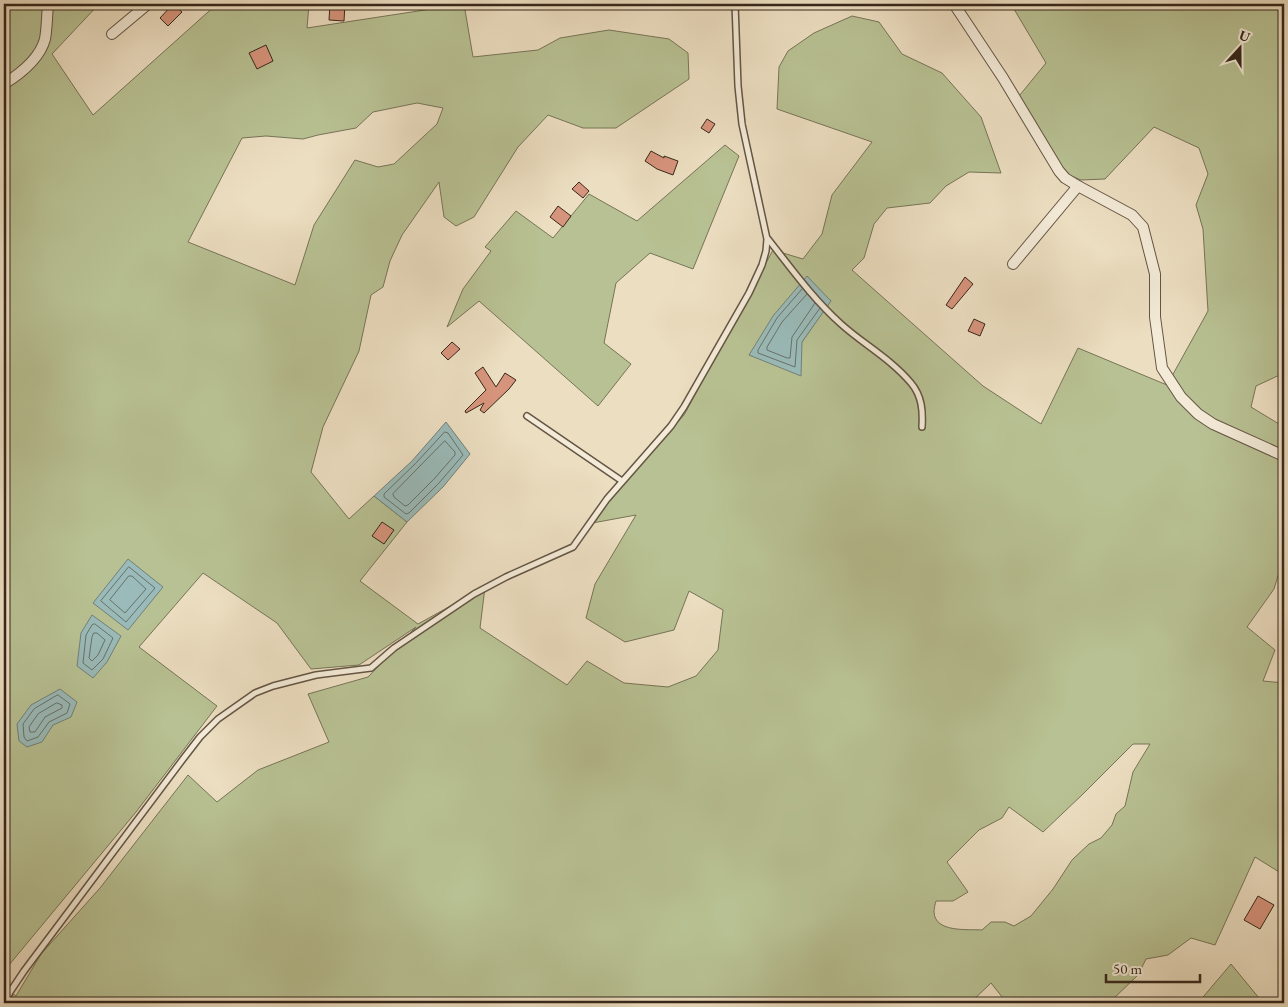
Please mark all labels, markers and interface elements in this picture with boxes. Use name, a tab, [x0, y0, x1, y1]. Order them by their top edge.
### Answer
north arrow	[1216, 22, 1266, 72]
text: U	[1237, 26, 1253, 46]
scale bar	[1106, 952, 1199, 984]
text: 50 m	[1113, 959, 1142, 978]

